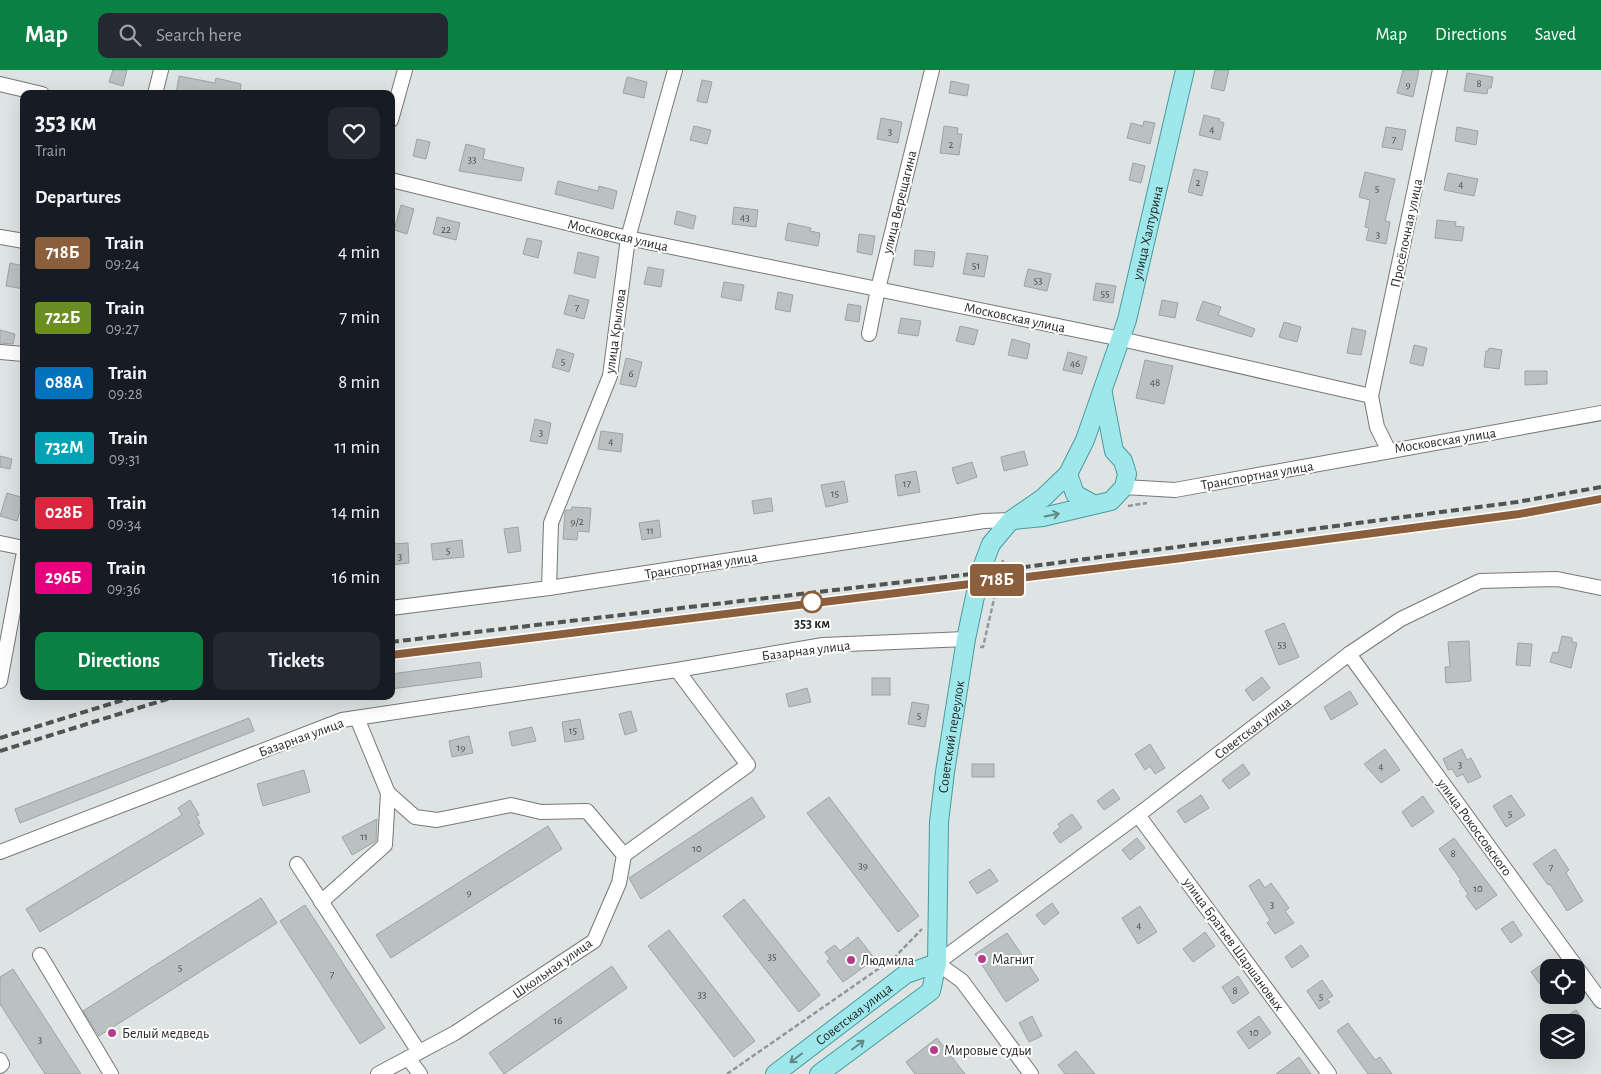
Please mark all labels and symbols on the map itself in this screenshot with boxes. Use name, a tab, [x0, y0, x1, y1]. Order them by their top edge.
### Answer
house number: 8	[1476, 78, 1482, 89]
house number: 9	[1405, 79, 1411, 90]
house number: 4	[1209, 124, 1215, 135]
house number: 3	[888, 126, 893, 137]
house number: 7	[1392, 134, 1397, 145]
house number: 2	[948, 139, 954, 150]
street label: улица Верещагина	[880, 149, 920, 256]
house number: 33	[467, 154, 477, 165]
house number: 2	[1195, 177, 1201, 188]
street label: Просёлочная улица	[1389, 177, 1425, 289]
house number: 4	[1458, 179, 1464, 190]
house number: 5	[1375, 183, 1380, 194]
street label: улица Халтурина	[1130, 184, 1166, 282]
house number: 43	[740, 212, 750, 223]
street label: Московская улица	[566, 218, 670, 255]
house number: 22	[441, 224, 451, 235]
house number: 3	[1376, 229, 1381, 240]
house number: 51	[972, 260, 980, 271]
house number: 53	[1033, 275, 1043, 286]
street label: улица Крылова	[603, 287, 629, 375]
house number: 55	[1100, 288, 1110, 299]
street label: Московская улица	[963, 300, 1067, 336]
house number: 7	[575, 302, 580, 313]
house number: 5	[561, 356, 566, 367]
house number: 46	[1070, 358, 1080, 369]
house number: 6	[628, 368, 634, 379]
house number: 48	[1150, 377, 1160, 388]
street label: Московская улица	[1393, 426, 1498, 456]
house number: 3	[539, 427, 544, 438]
house number: 4	[608, 436, 614, 447]
street label: Транспортная улица	[1200, 459, 1315, 493]
house number: 17	[903, 478, 912, 489]
house number: 15	[831, 488, 840, 499]
one-way arrow	[1044, 510, 1060, 519]
house number: 9/2	[570, 516, 584, 527]
house number: 11	[646, 525, 654, 536]
house number: 5	[446, 545, 451, 556]
street label: Транспортная улица	[644, 550, 759, 582]
house number: 3	[398, 551, 403, 562]
line badge: 718Б	[962, 564, 1032, 596]
marker: 353 км	[801, 591, 823, 613]
place label: 353 км	[794, 617, 830, 631]
street label: Базарная улица	[761, 639, 852, 663]
house number: 53	[1277, 639, 1287, 650]
street label: Советский переулок	[937, 679, 967, 794]
street label: Советская улица	[1212, 695, 1294, 762]
house number: 5	[917, 710, 922, 721]
street label: Базарная улица	[257, 716, 346, 760]
house number: 15	[569, 725, 578, 736]
house number: 19	[457, 742, 465, 753]
house number: 3	[1458, 759, 1463, 770]
house number: 4	[1378, 761, 1384, 772]
street label: улица Рокоссовского	[1434, 776, 1514, 879]
house number: 5	[1508, 808, 1513, 819]
house number: 11	[360, 831, 368, 842]
house number: 10	[692, 843, 702, 854]
house number: 8	[1450, 848, 1456, 859]
house number: 39	[858, 860, 868, 871]
house number: 7	[1549, 862, 1554, 873]
street label: улица Братьев Шаршановых	[1180, 875, 1286, 1014]
house number: 10	[1473, 883, 1483, 894]
house number: 9	[466, 887, 472, 898]
house number: 3	[1270, 899, 1275, 910]
house number: 4	[1136, 920, 1142, 931]
street label: Школьная улица	[510, 936, 596, 1001]
house number: 35	[767, 951, 777, 962]
marker: Магнит	[976, 953, 988, 965]
place label: Магнит	[992, 953, 1035, 967]
marker: Людмила	[845, 954, 857, 966]
place label: Людмила	[861, 954, 915, 968]
house number: 5	[178, 962, 183, 973]
house number: 7	[330, 969, 335, 980]
street label: Советская улица	[813, 981, 896, 1048]
house number: 8	[1232, 985, 1238, 996]
house number: 33	[697, 989, 707, 1000]
house number: 5	[1319, 991, 1324, 1002]
house number: 16	[554, 1015, 562, 1026]
marker: Белый медведь	[106, 1027, 118, 1039]
place label: Белый медведь	[122, 1027, 209, 1041]
house number: 10	[1249, 1027, 1259, 1038]
house number: 3	[38, 1034, 43, 1045]
one-way arrow	[851, 1040, 865, 1050]
marker: Мировые судьи	[928, 1044, 940, 1056]
place label: Мировые судьи	[944, 1044, 1032, 1058]
one-way arrow	[789, 1053, 803, 1063]

